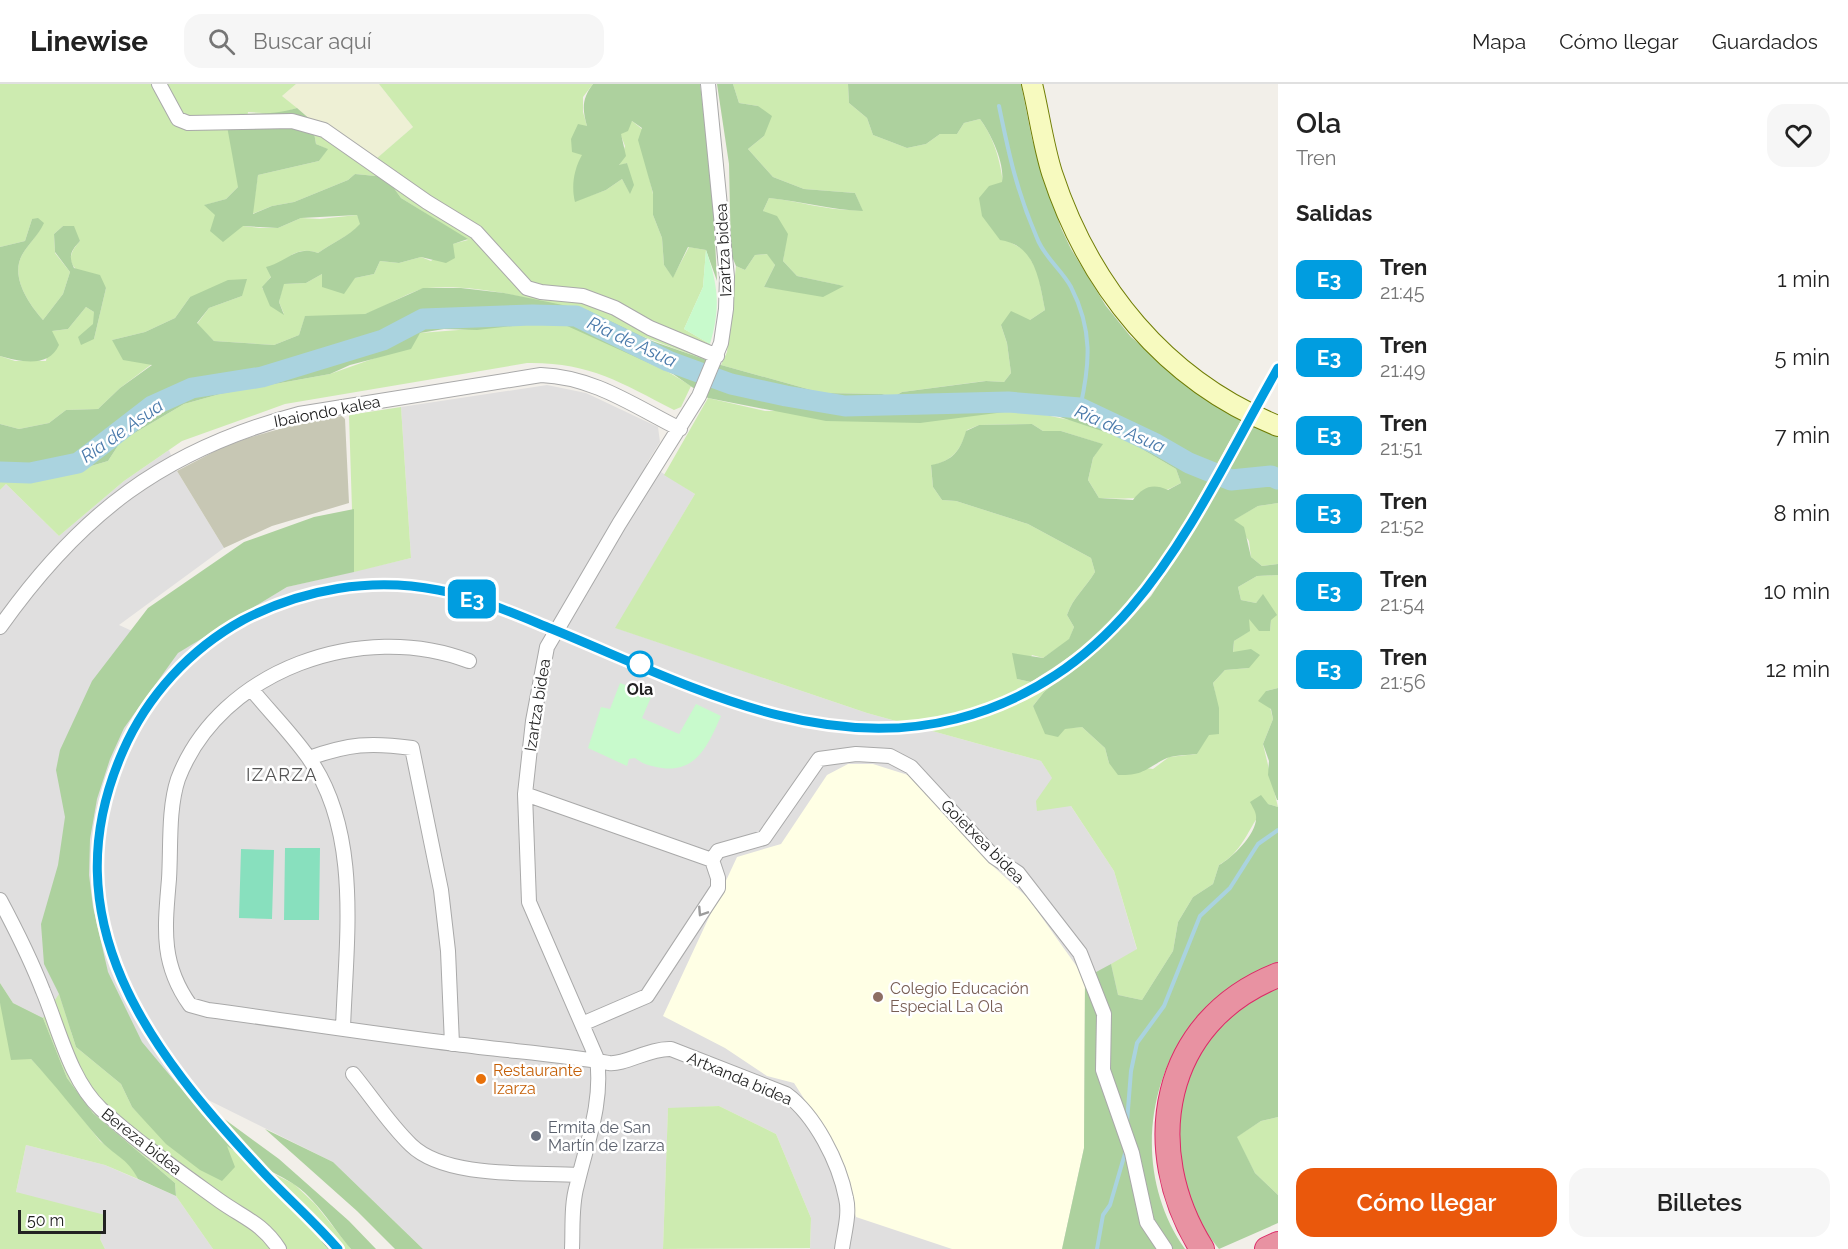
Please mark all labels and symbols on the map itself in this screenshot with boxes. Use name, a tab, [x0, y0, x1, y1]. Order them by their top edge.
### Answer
street label: Izartza bidea	[712, 203, 735, 297]
water label: Ría de Asua	[584, 312, 680, 371]
street label: Ibaiondo kalea	[272, 392, 382, 431]
water label: Ría de Asua	[76, 394, 167, 467]
water label: Ría de Asua	[1072, 400, 1169, 457]
line badge: E3	[445, 580, 499, 618]
marker: Ola	[627, 651, 653, 677]
street label: Izartza bidea	[521, 657, 554, 753]
place label: Ola	[627, 680, 653, 699]
district label: IZARZA	[246, 764, 318, 785]
street label: Goietxea bidea	[937, 796, 1028, 887]
one-way arrow	[698, 906, 709, 917]
place label: Colegio Educación Especial La Ola	[890, 979, 1029, 1016]
marker: Colegio Educación Especial La Ola	[871, 990, 885, 1004]
street label: Artxanda bidea	[685, 1048, 795, 1109]
place label: Restaurante Izarza	[493, 1061, 582, 1098]
marker: Restaurante Izarza	[474, 1072, 488, 1086]
street label: Bereza bidea	[98, 1104, 186, 1179]
place label: Ermita de San Martín de Izarza	[548, 1118, 665, 1155]
marker: Ermita de San Martín de Izarza	[529, 1129, 543, 1143]
scale bar	[18, 1207, 106, 1234]

